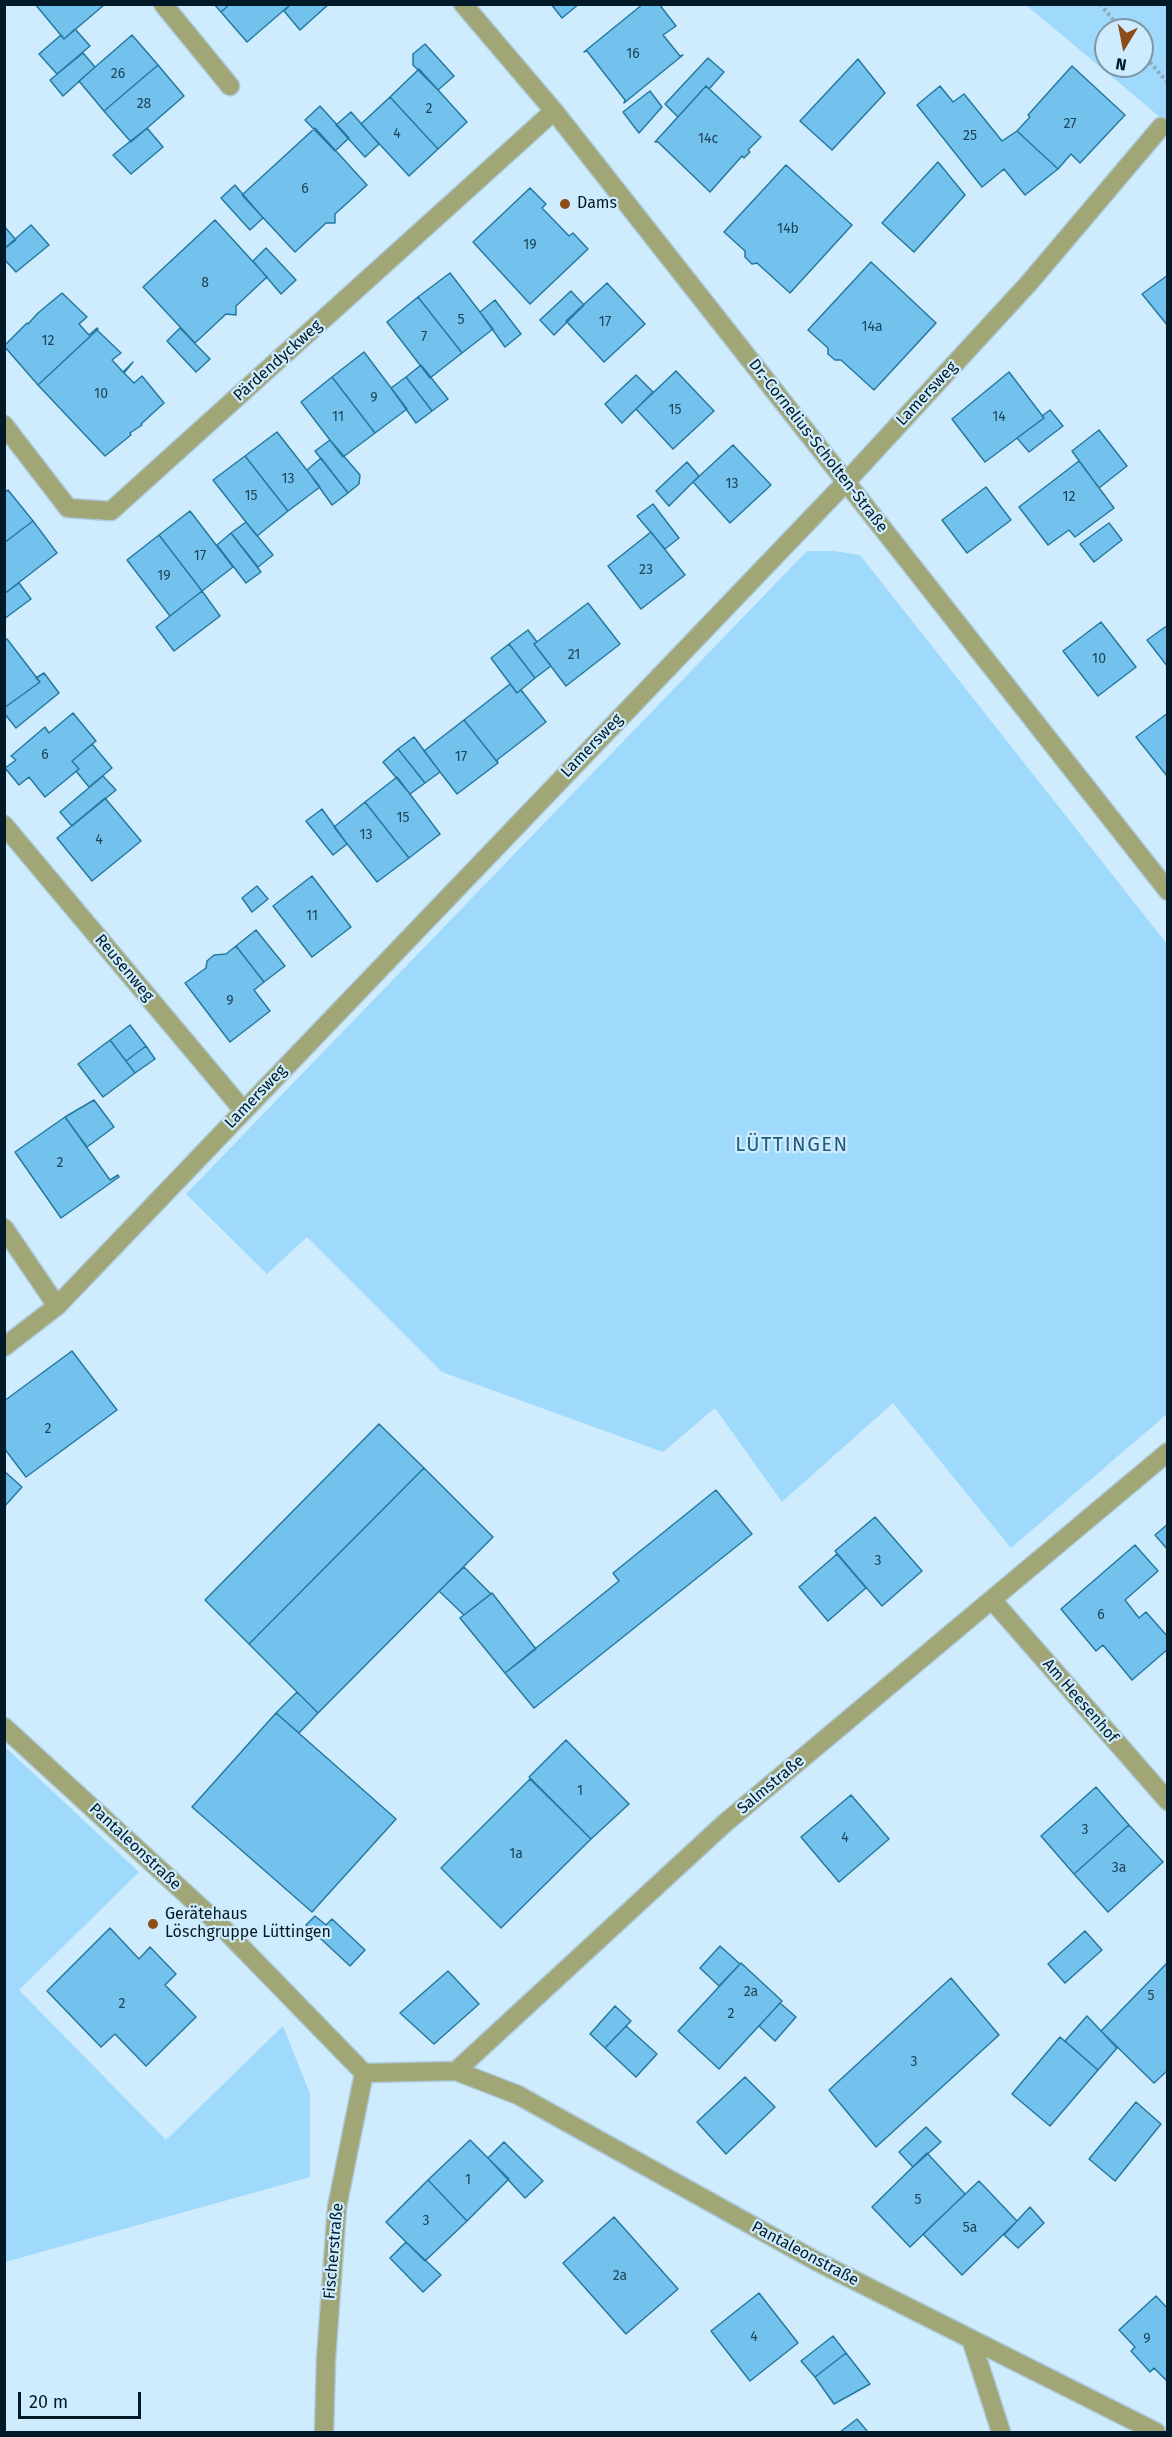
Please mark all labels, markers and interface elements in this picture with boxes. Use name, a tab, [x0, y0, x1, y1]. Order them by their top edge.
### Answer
north arrow	[1094, 18, 1154, 78]
house number: 16	[626, 46, 640, 62]
text: N	[1114, 54, 1128, 75]
house number: 26	[111, 66, 125, 82]
house number: 28	[137, 96, 151, 112]
house number: 2	[426, 101, 432, 117]
house number: 27	[1063, 116, 1077, 132]
house number: 4	[393, 126, 401, 142]
house number: 25	[963, 128, 977, 144]
house number: 14c	[698, 131, 718, 147]
house number: 6	[301, 181, 309, 197]
place label: Dams	[577, 194, 617, 214]
marker: Dams	[558, 197, 572, 211]
house number: 14b	[777, 221, 799, 237]
house number: 19	[523, 237, 537, 253]
house number: 8	[201, 275, 209, 291]
house number: 5	[457, 312, 465, 328]
house number: 17	[599, 314, 611, 330]
street label: Pärdendyckweg	[230, 316, 326, 406]
house number: 14a	[861, 319, 883, 335]
house number: 7	[421, 329, 427, 345]
house number: 12	[42, 333, 54, 349]
street label: Dr.-Cornelius-Scholten-Straße	[744, 355, 892, 537]
street label: Lamersweg	[892, 358, 962, 430]
house number: 10	[94, 386, 108, 402]
house number: 9	[370, 390, 378, 406]
house number: 15	[668, 402, 682, 418]
house number: 11	[332, 409, 344, 425]
house number: 14	[992, 409, 1006, 425]
house number: 13	[281, 471, 295, 487]
house number: 13	[725, 476, 739, 492]
house number: 15	[244, 488, 258, 504]
house number: 12	[1063, 489, 1075, 505]
house number: 17	[194, 548, 206, 564]
house number: 23	[639, 562, 653, 578]
house number: 19	[157, 568, 171, 584]
house number: 21	[568, 647, 580, 663]
house number: 10	[1092, 651, 1106, 667]
street label: Lamersweg	[557, 710, 627, 782]
house number: 6	[41, 747, 49, 763]
house number: 17	[455, 749, 467, 765]
house number: 15	[396, 810, 410, 826]
house number: 13	[359, 827, 373, 843]
house number: 4	[95, 832, 103, 848]
house number: 11	[306, 908, 318, 924]
street label: Reusenweg	[90, 931, 158, 1005]
house number: 9	[226, 993, 234, 1009]
street label: Lamersweg	[221, 1061, 291, 1133]
district label: LÜTTINGEN	[735, 1133, 849, 1157]
house number: 2	[57, 1155, 63, 1171]
house number: 2	[45, 1421, 51, 1437]
house number: 3	[875, 1553, 881, 1569]
house number: 6	[1097, 1607, 1105, 1623]
street label: Am Heesenhof	[1038, 1655, 1122, 1747]
street label: Salmstraße	[734, 1751, 808, 1819]
house number: 1	[577, 1783, 583, 1799]
street label: Pantaleonstraße	[85, 1800, 185, 1894]
house number: 3	[1082, 1822, 1088, 1838]
house number: 4	[841, 1830, 849, 1846]
house number: 1a	[509, 1846, 523, 1862]
house number: 3a	[1112, 1860, 1126, 1876]
place label: Gerätehaus Löschgruppe Lüttingen	[165, 1905, 331, 1943]
marker: Gerätehaus Löschgruppe Lüttingen	[146, 1917, 160, 1931]
house number: 2a	[744, 1984, 758, 2000]
house number: 5	[1147, 1988, 1155, 2004]
house number: 2	[119, 1996, 125, 2012]
house number: 2	[728, 2006, 734, 2022]
house number: 3	[911, 2054, 917, 2070]
house number: 1	[465, 2172, 471, 2188]
house number: 5	[914, 2192, 922, 2208]
street label: Fischerstraße	[320, 2202, 348, 2300]
house number: 3	[423, 2213, 429, 2229]
street label: Pantaleonstraße	[748, 2218, 862, 2290]
house number: 5a	[963, 2220, 977, 2236]
house number: 2a	[613, 2268, 627, 2284]
house number: 4	[750, 2329, 758, 2345]
house number: 9	[1143, 2331, 1151, 2347]
scale bar	[21, 2380, 144, 2418]
text: 20 m	[29, 2391, 68, 2413]

